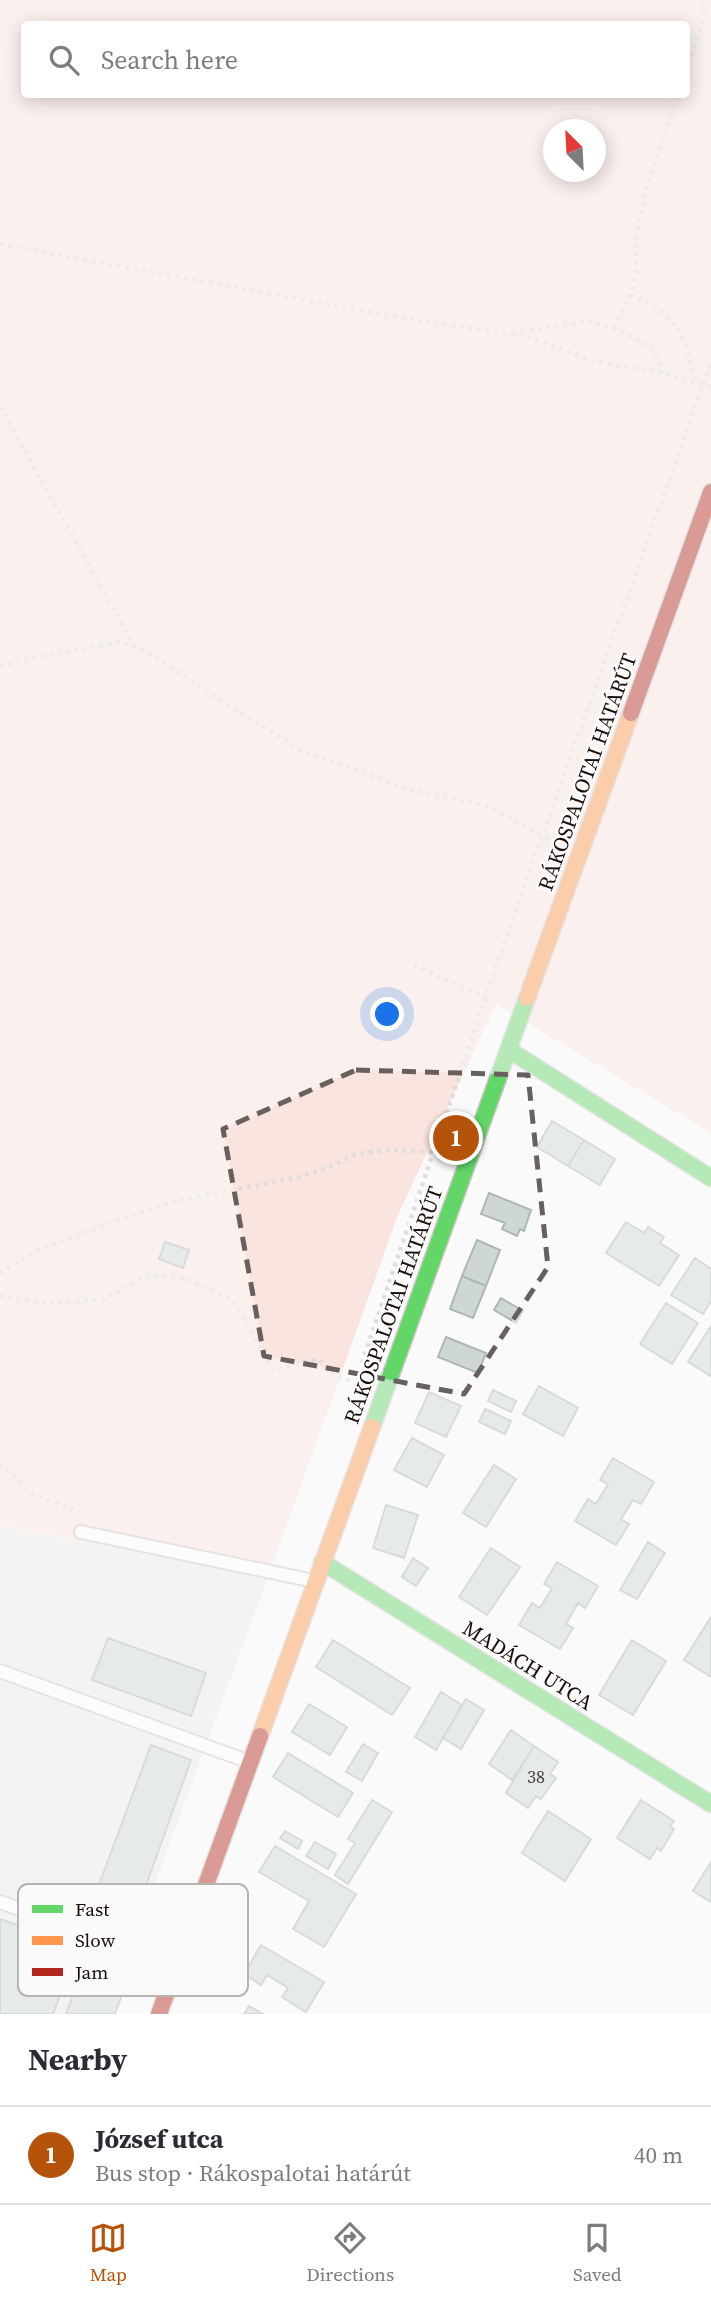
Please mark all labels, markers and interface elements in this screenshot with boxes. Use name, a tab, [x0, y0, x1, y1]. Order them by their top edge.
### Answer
search box	[21, 21, 690, 98]
icon: search	[45, 41, 83, 79]
text: Search here	[101, 42, 238, 78]
north arrow	[543, 119, 606, 182]
street label: RÁKOSPALOTAI HATÁRÚT	[531, 649, 644, 895]
your location	[370, 997, 404, 1031]
pin: 1	[433, 1112, 479, 1164]
street label: RÁKOSPALOTAI HATÁRÚT	[337, 1182, 450, 1428]
street label: MADÁCH UTCA	[457, 1613, 599, 1717]
house number: 38	[527, 1764, 545, 1789]
legend	[18, 1884, 248, 1996]
text: Fast	[75, 1896, 110, 1922]
text: Slow	[75, 1927, 116, 1953]
text: Jam	[74, 1959, 108, 1985]
text: Nearby	[28, 2039, 127, 2080]
text: József utca	[95, 2121, 224, 2157]
text: 1	[45, 2139, 57, 2171]
text: 40 m	[634, 2139, 683, 2171]
text: Bus stop · Rákospalotai határút	[95, 2157, 411, 2189]
tab: Map	[89, 2219, 127, 2287]
tab: Directions	[306, 2219, 394, 2287]
tab: Saved	[573, 2219, 622, 2287]

